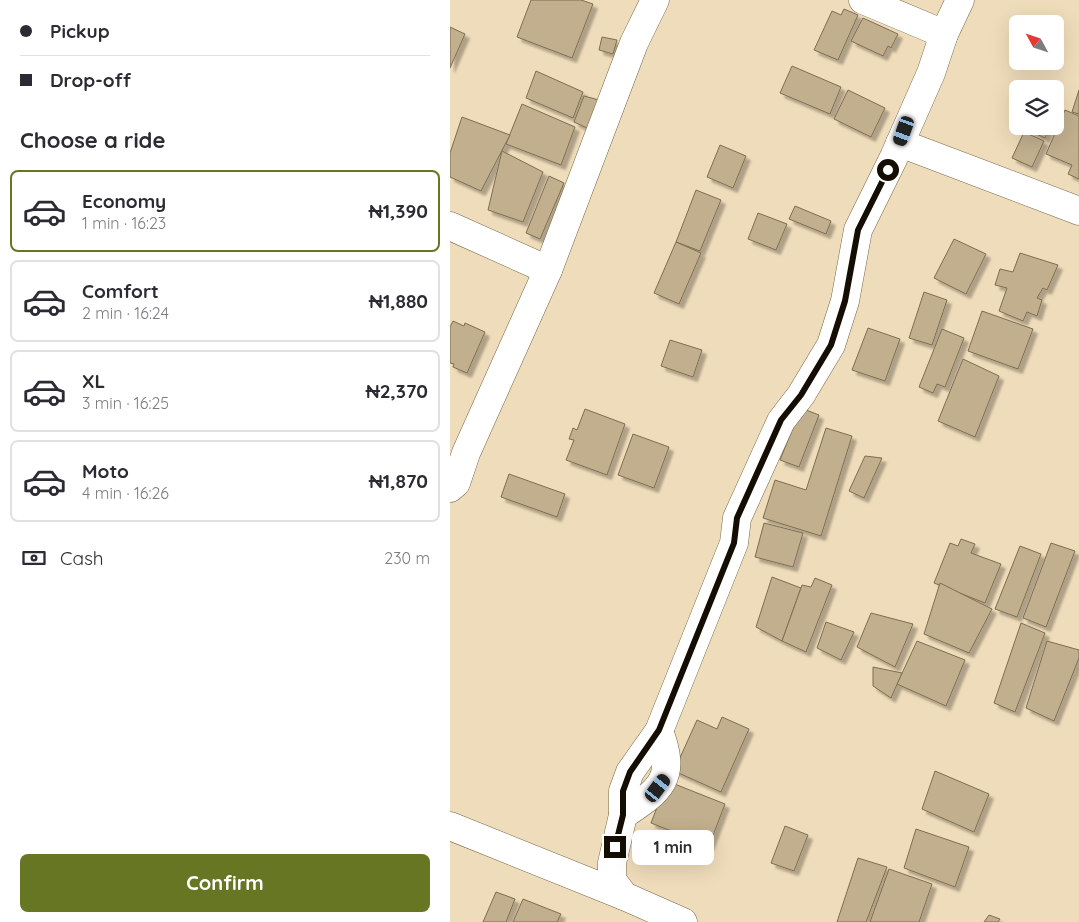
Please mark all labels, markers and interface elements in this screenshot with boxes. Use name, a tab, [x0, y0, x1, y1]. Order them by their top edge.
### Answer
north arrow	[1009, 15, 1064, 70]
map controls	[1009, 15, 1064, 135]
text: Pickup	[50, 19, 110, 43]
text: Drop-off	[50, 68, 131, 92]
button: layers	[1009, 80, 1064, 135]
car	[891, 114, 916, 148]
text: Choose a ride	[20, 126, 165, 154]
route start	[877, 159, 899, 181]
icon: car	[22, 189, 67, 234]
text: Economy	[82, 189, 166, 213]
text: ₦1,390	[369, 199, 428, 223]
text: 1 min · 16:23	[82, 213, 166, 233]
icon: car	[22, 279, 67, 324]
text: Comfort	[82, 279, 159, 303]
text: ₦1,880	[369, 289, 428, 313]
text: 2 min · 16:24	[82, 303, 169, 323]
icon: car	[22, 369, 67, 414]
text: XL	[82, 369, 105, 393]
text: ₦2,370	[366, 379, 428, 403]
text: 3 min · 16:25	[82, 393, 169, 413]
icon: car	[22, 459, 67, 504]
text: Moto	[82, 459, 129, 483]
text: ₦1,870	[369, 469, 428, 493]
text: 4 min · 16:26	[82, 483, 169, 503]
icon: cash	[20, 544, 48, 572]
text: Cash	[60, 546, 104, 570]
text: 230 m	[384, 548, 430, 568]
car	[642, 772, 673, 804]
callout: 1 min	[632, 830, 715, 864]
route end	[604, 836, 626, 858]
text: 1 min	[654, 837, 692, 857]
button: Confirm	[20, 854, 430, 912]

